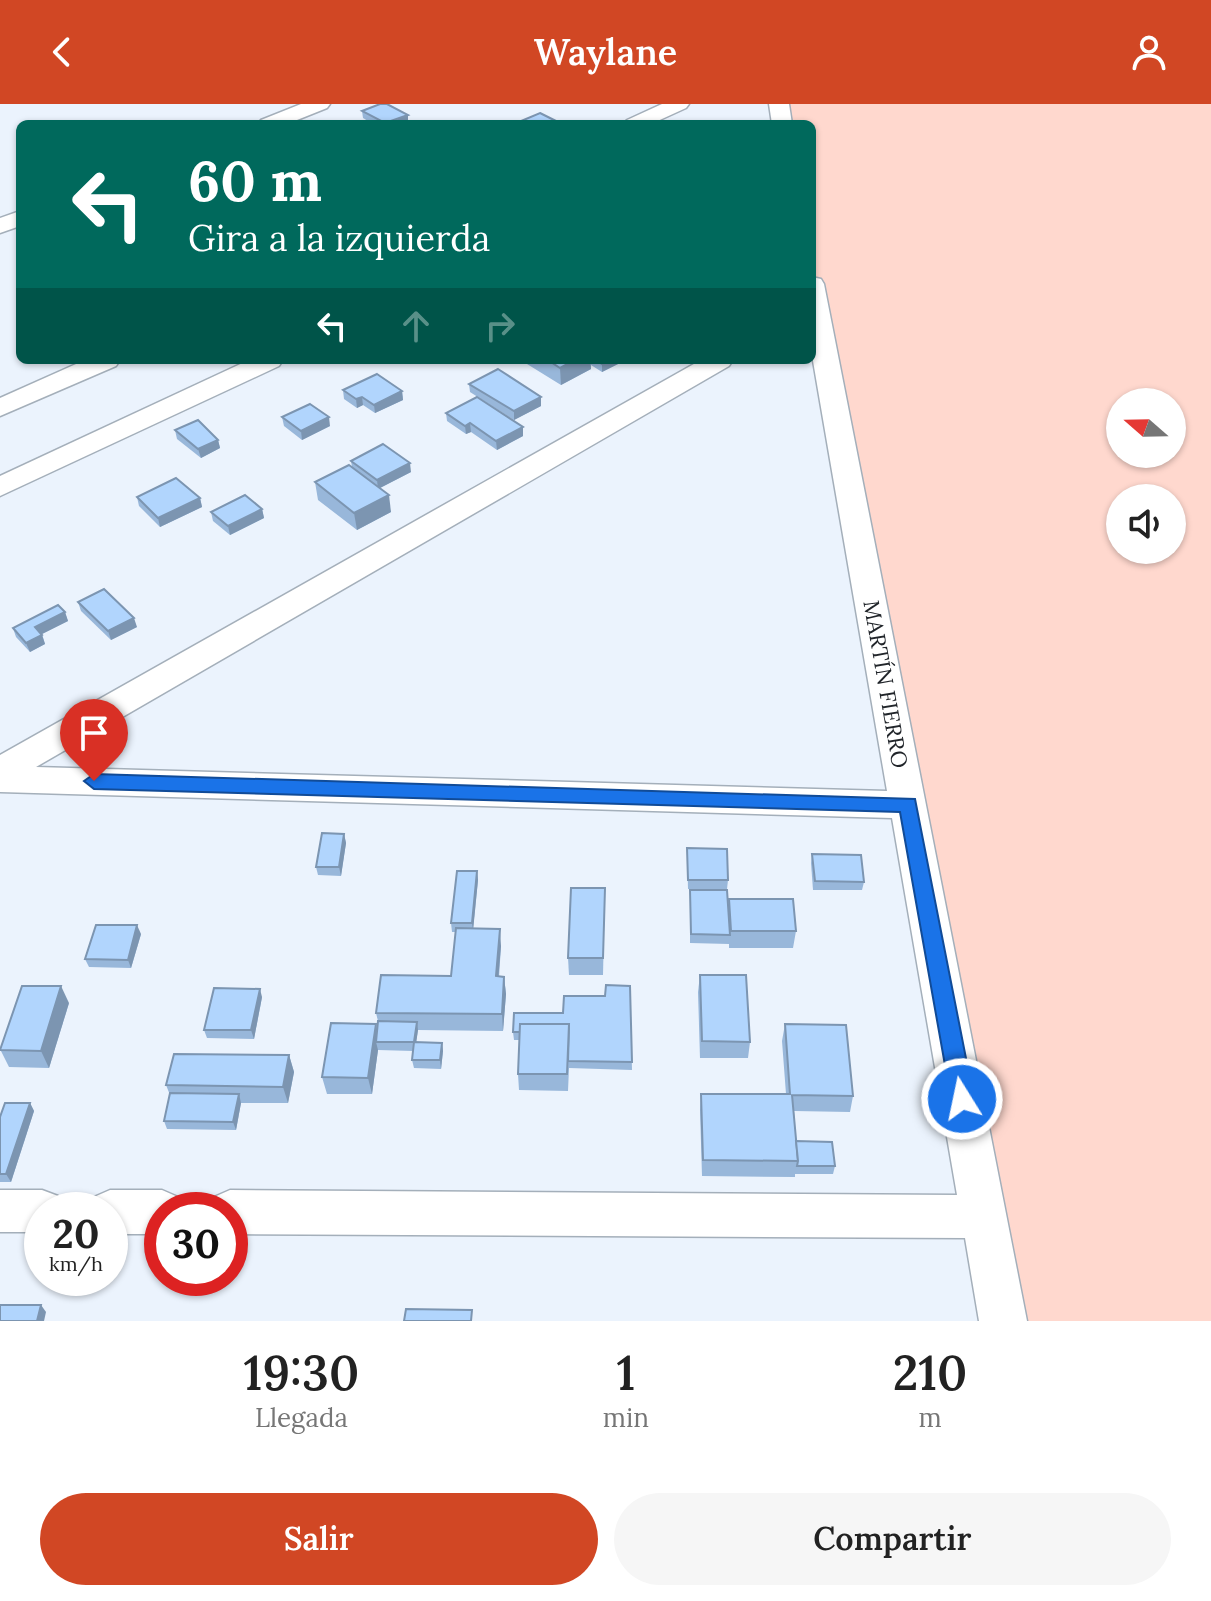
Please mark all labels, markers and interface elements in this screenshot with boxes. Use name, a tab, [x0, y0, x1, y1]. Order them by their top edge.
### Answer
text: Waylane	[534, 29, 677, 75]
icon: back	[40, 30, 84, 74]
icon: person	[1127, 30, 1171, 74]
text: 60 m	[188, 145, 322, 216]
icon: left	[56, 152, 160, 256]
text: Gira a la izquierda	[188, 215, 490, 261]
icon: left	[310, 304, 354, 348]
icon: ahead	[394, 304, 438, 348]
icon: right	[478, 304, 522, 348]
north arrow	[1106, 388, 1186, 468]
map controls	[1106, 388, 1186, 564]
button: sound	[1106, 484, 1186, 564]
street label: MARTÍN FIERRO	[857, 598, 915, 770]
pin	[60, 699, 128, 781]
icon: arrive	[72, 711, 116, 755]
position arrow	[920, 1057, 1004, 1141]
speed limit sign: 30	[144, 1192, 248, 1296]
text: 20	[53, 1208, 99, 1259]
text: km/h	[49, 1251, 103, 1276]
text: 19:30	[244, 1342, 359, 1403]
text: 1	[617, 1342, 635, 1403]
text: 210	[893, 1342, 967, 1403]
text: Llegada	[255, 1401, 348, 1434]
text: min	[603, 1401, 649, 1434]
text: m	[918, 1401, 942, 1434]
button: Salir	[40, 1493, 598, 1585]
button: Compartir	[614, 1493, 1171, 1585]

